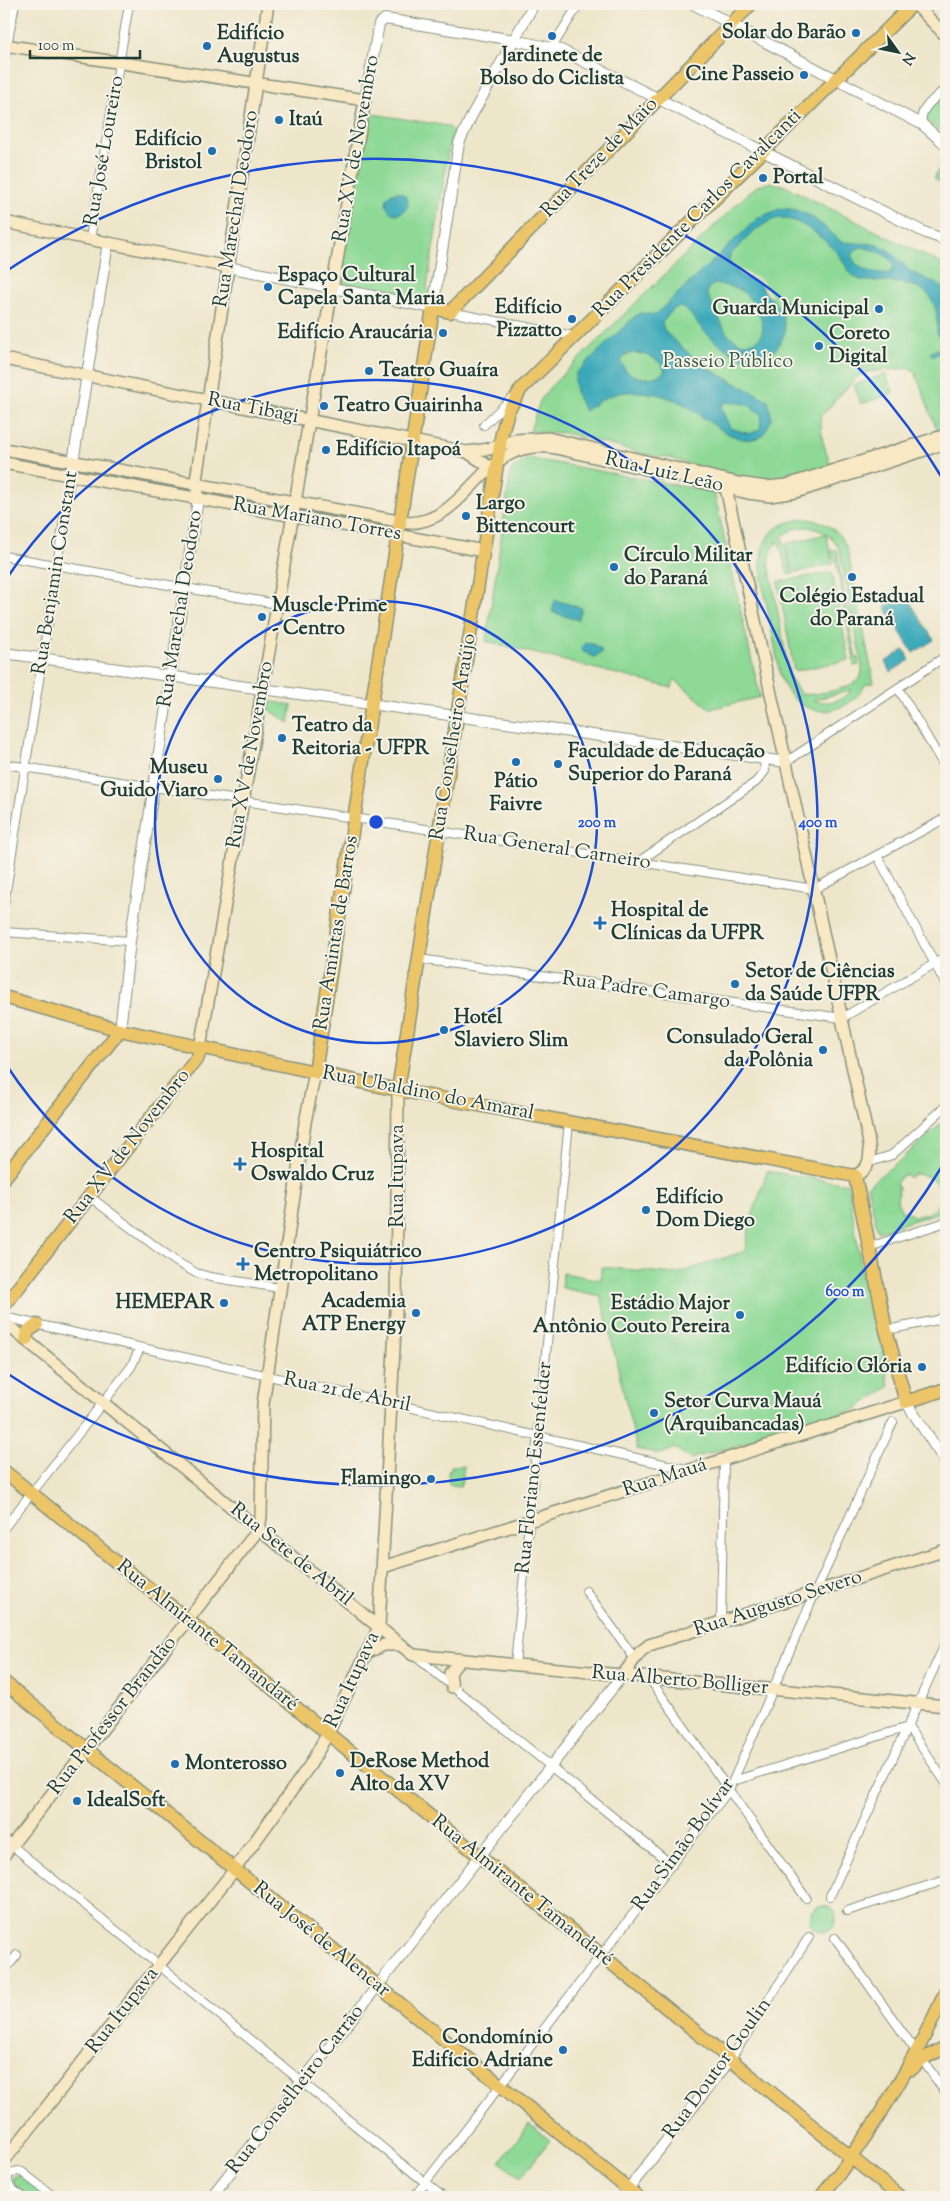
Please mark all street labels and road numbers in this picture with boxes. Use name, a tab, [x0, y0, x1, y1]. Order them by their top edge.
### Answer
street label: Rua XV de Novembro	[326, 53, 388, 245]
street label: Rua José Loureiro	[77, 73, 133, 229]
street label: Rua Treze de Maio	[535, 91, 665, 225]
street label: Rua Presidente Carlos Cavalcanti	[587, 103, 809, 325]
street label: Rua Marechal Deodoro	[207, 108, 267, 310]
street label: Rua Tibagi	[205, 386, 302, 432]
street label: Rua Luiz Leão	[602, 445, 726, 501]
street label: Rua Benjamin Constant	[26, 469, 86, 677]
street label: Rua Mariano Torres	[230, 491, 404, 549]
street label: Rua Marechal Deodoro	[151, 508, 211, 710]
street label: Rua Conselheiro Araújo	[423, 631, 485, 843]
street label: Rua XV de Novembro	[220, 659, 282, 851]
street label: Rua General Carneiro	[461, 820, 653, 878]
street label: Rua Amintas de Barros	[307, 833, 367, 1033]
street label: Rua Padre Camargo	[560, 965, 732, 1017]
street label: Rua Ubaldino do Amaral	[320, 1059, 537, 1129]
street label: Rua XV de Novembro	[58, 1063, 198, 1231]
street label: Rua Itupava	[384, 1124, 413, 1228]
street label: Rua Floriano Essenfelder	[509, 1360, 561, 1576]
street label: Rua 21 de Abril	[281, 1365, 414, 1421]
street label: Rua Mauá	[619, 1451, 711, 1505]
street label: Rua Sete de Abril	[223, 1496, 359, 1614]
street label: Rua Almirante Tamandaré	[109, 1553, 305, 1719]
street label: Rua Augusto Severo	[690, 1563, 866, 1645]
street label: Rua Itupava	[318, 1627, 388, 1733]
street label: Rua Professor Brandão	[42, 1630, 184, 1802]
street label: Rua Alberto Bolliger	[590, 1659, 770, 1703]
street label: Rua Simão Bolívar	[626, 1772, 743, 1918]
street label: Rua Almirante Tamandaré	[424, 1808, 620, 1974]
street label: Rua José de Alencar	[246, 1875, 396, 2005]
street label: Rua Itupava	[80, 1961, 166, 2061]
street label: Rua Doutor Goulin	[657, 1992, 779, 2146]
street label: Rua Conselheiro Carrão	[220, 1999, 372, 2181]

